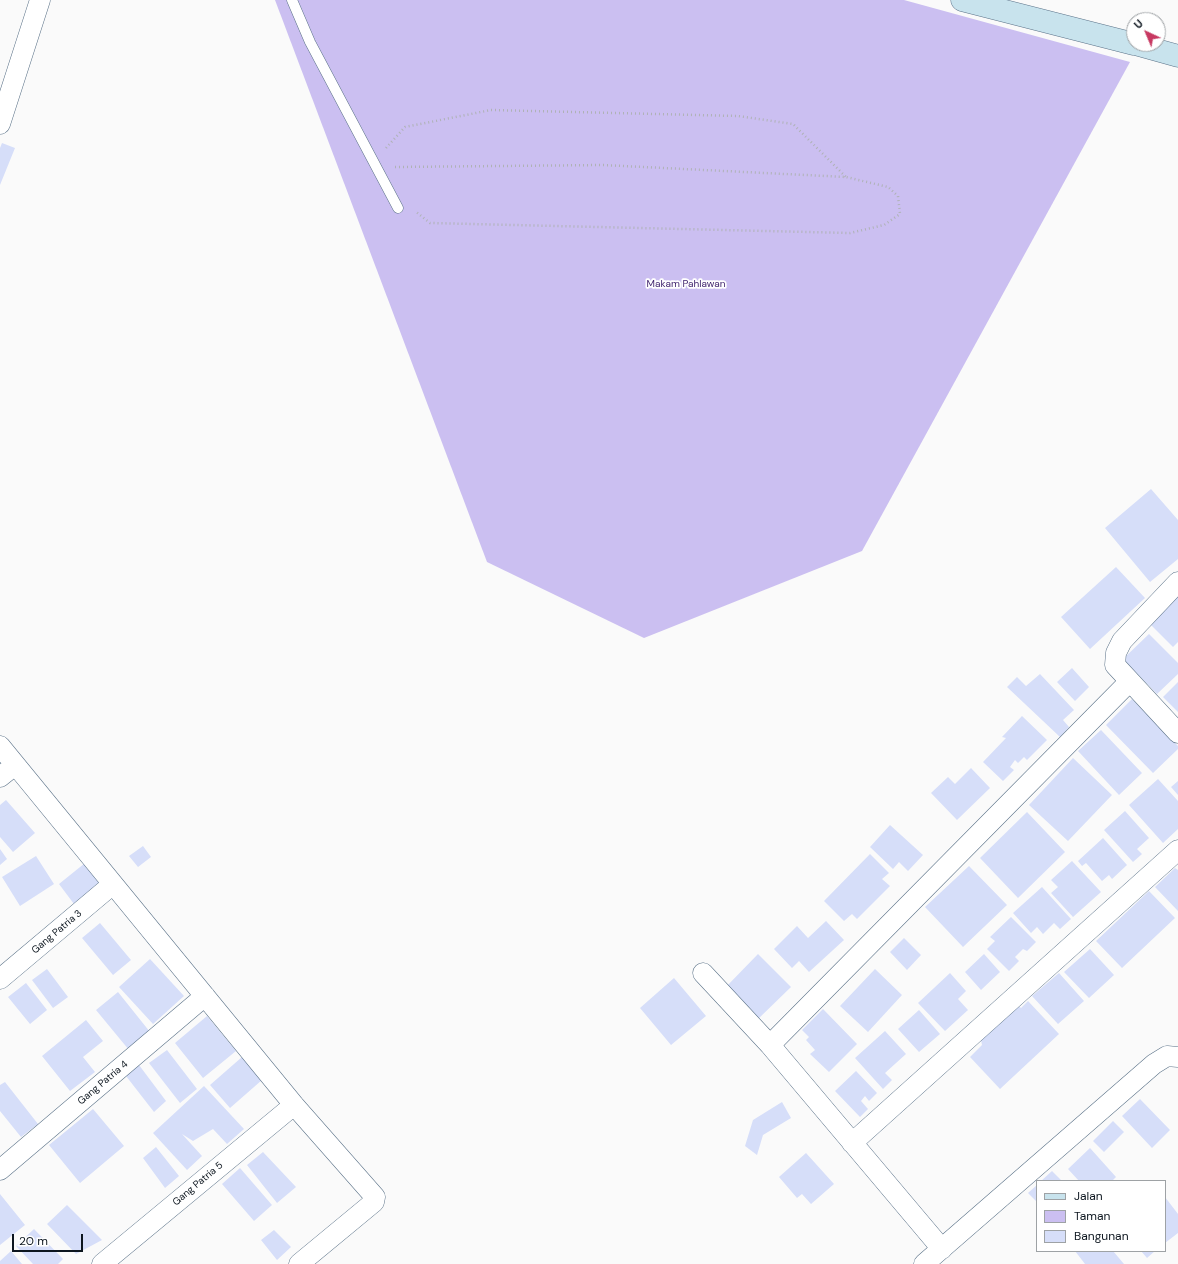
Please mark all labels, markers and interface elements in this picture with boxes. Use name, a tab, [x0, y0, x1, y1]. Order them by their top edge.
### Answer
north arrow	[1126, 12, 1166, 52]
text: U	[1131, 16, 1146, 32]
park label: Makam Pahlawan	[647, 278, 725, 290]
street label: Gang Patria 3	[29, 908, 85, 956]
street label: Gang Patria 4	[75, 1058, 131, 1108]
street label: Gang Patria 5	[170, 1159, 226, 1209]
legend	[1036, 1180, 1166, 1252]
text: Jalan	[1074, 1188, 1103, 1204]
text: Taman	[1074, 1208, 1110, 1224]
scale bar	[14, 1226, 85, 1252]
text: Bangunan	[1074, 1228, 1129, 1244]
text: 20 m	[19, 1233, 48, 1249]

